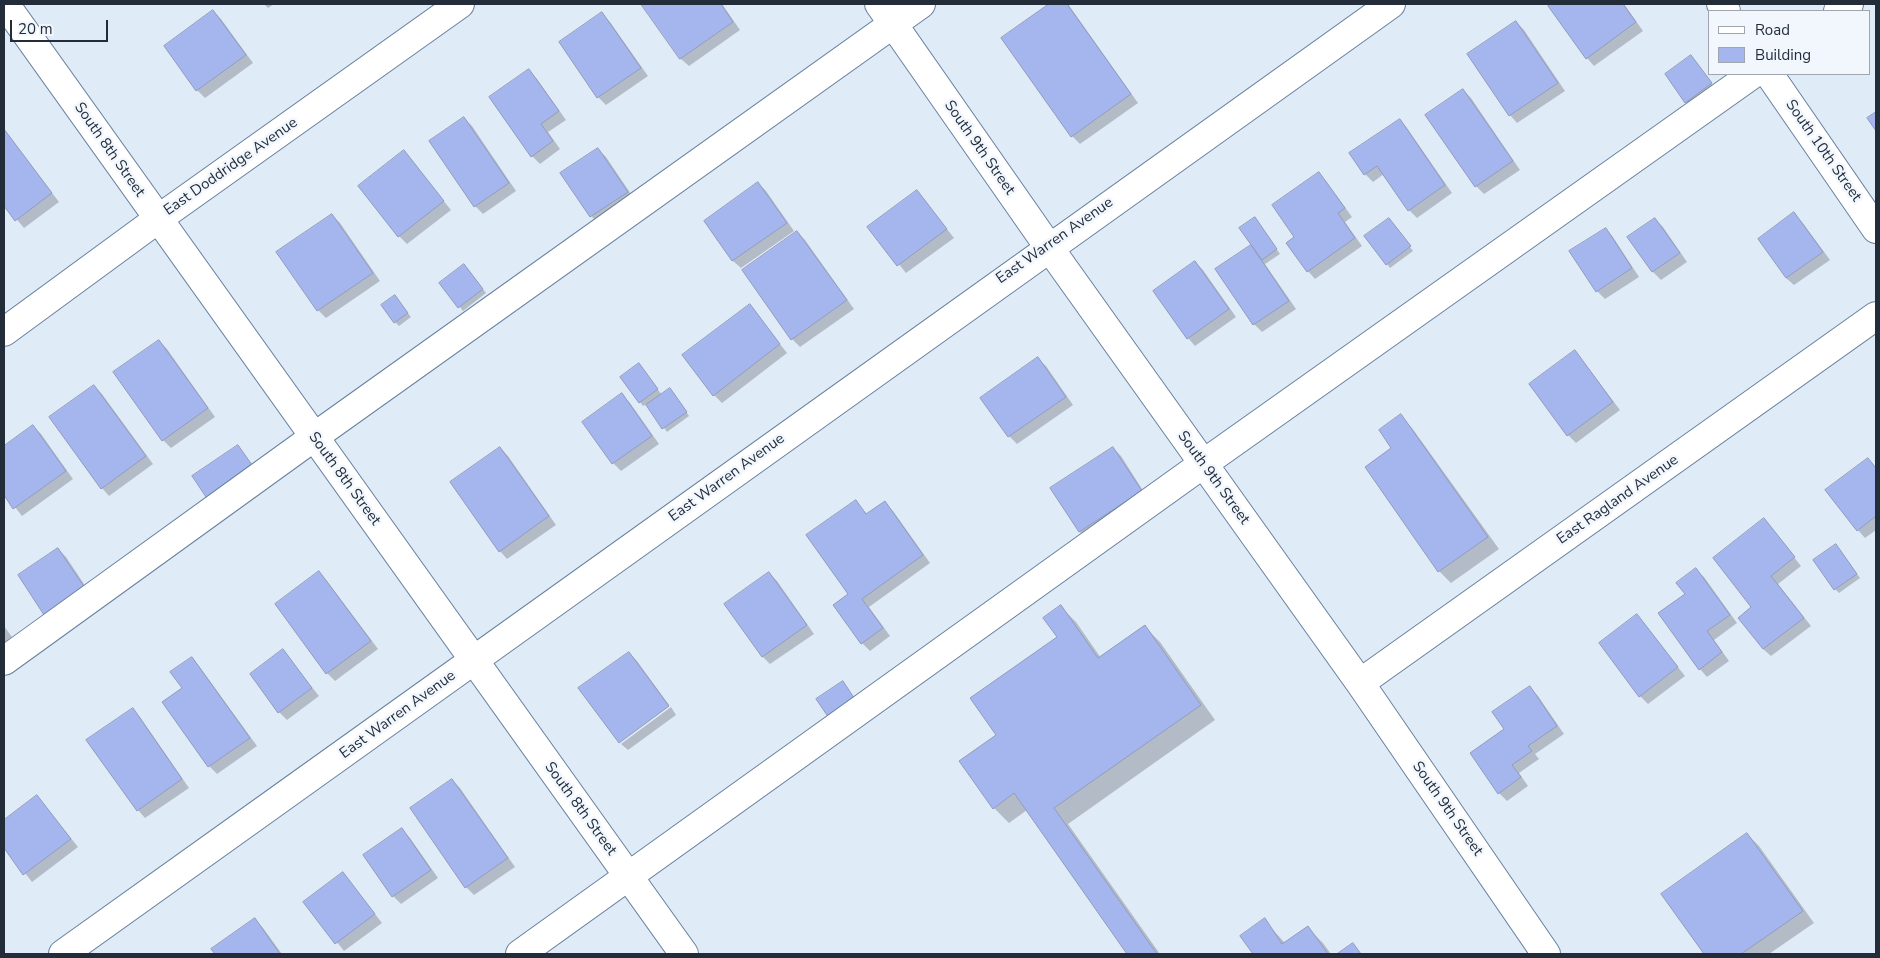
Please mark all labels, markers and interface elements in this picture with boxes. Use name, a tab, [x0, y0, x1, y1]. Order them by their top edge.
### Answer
scale bar	[12, 10, 110, 42]
legend	[1708, 10, 1870, 75]
text: 20 m	[18, 19, 53, 39]
text: Road	[1755, 20, 1790, 40]
text: Building	[1755, 45, 1811, 65]
street label: South 9th Street	[940, 97, 1018, 199]
street label: South 10th Street	[1781, 97, 1865, 205]
street label: South 8th Street	[70, 99, 148, 201]
street label: East Doddridge Avenue	[161, 114, 301, 220]
street label: East Warren Avenue	[993, 194, 1117, 288]
street label: South 9th Street	[1173, 428, 1253, 528]
street label: South 8th Street	[304, 429, 384, 529]
street label: East Warren Avenue	[666, 430, 788, 526]
street label: East Ragland Avenue	[1554, 451, 1682, 549]
street label: East Warren Avenue	[337, 667, 459, 763]
street label: South 9th Street	[1408, 758, 1486, 860]
street label: South 8th Street	[540, 759, 620, 859]

